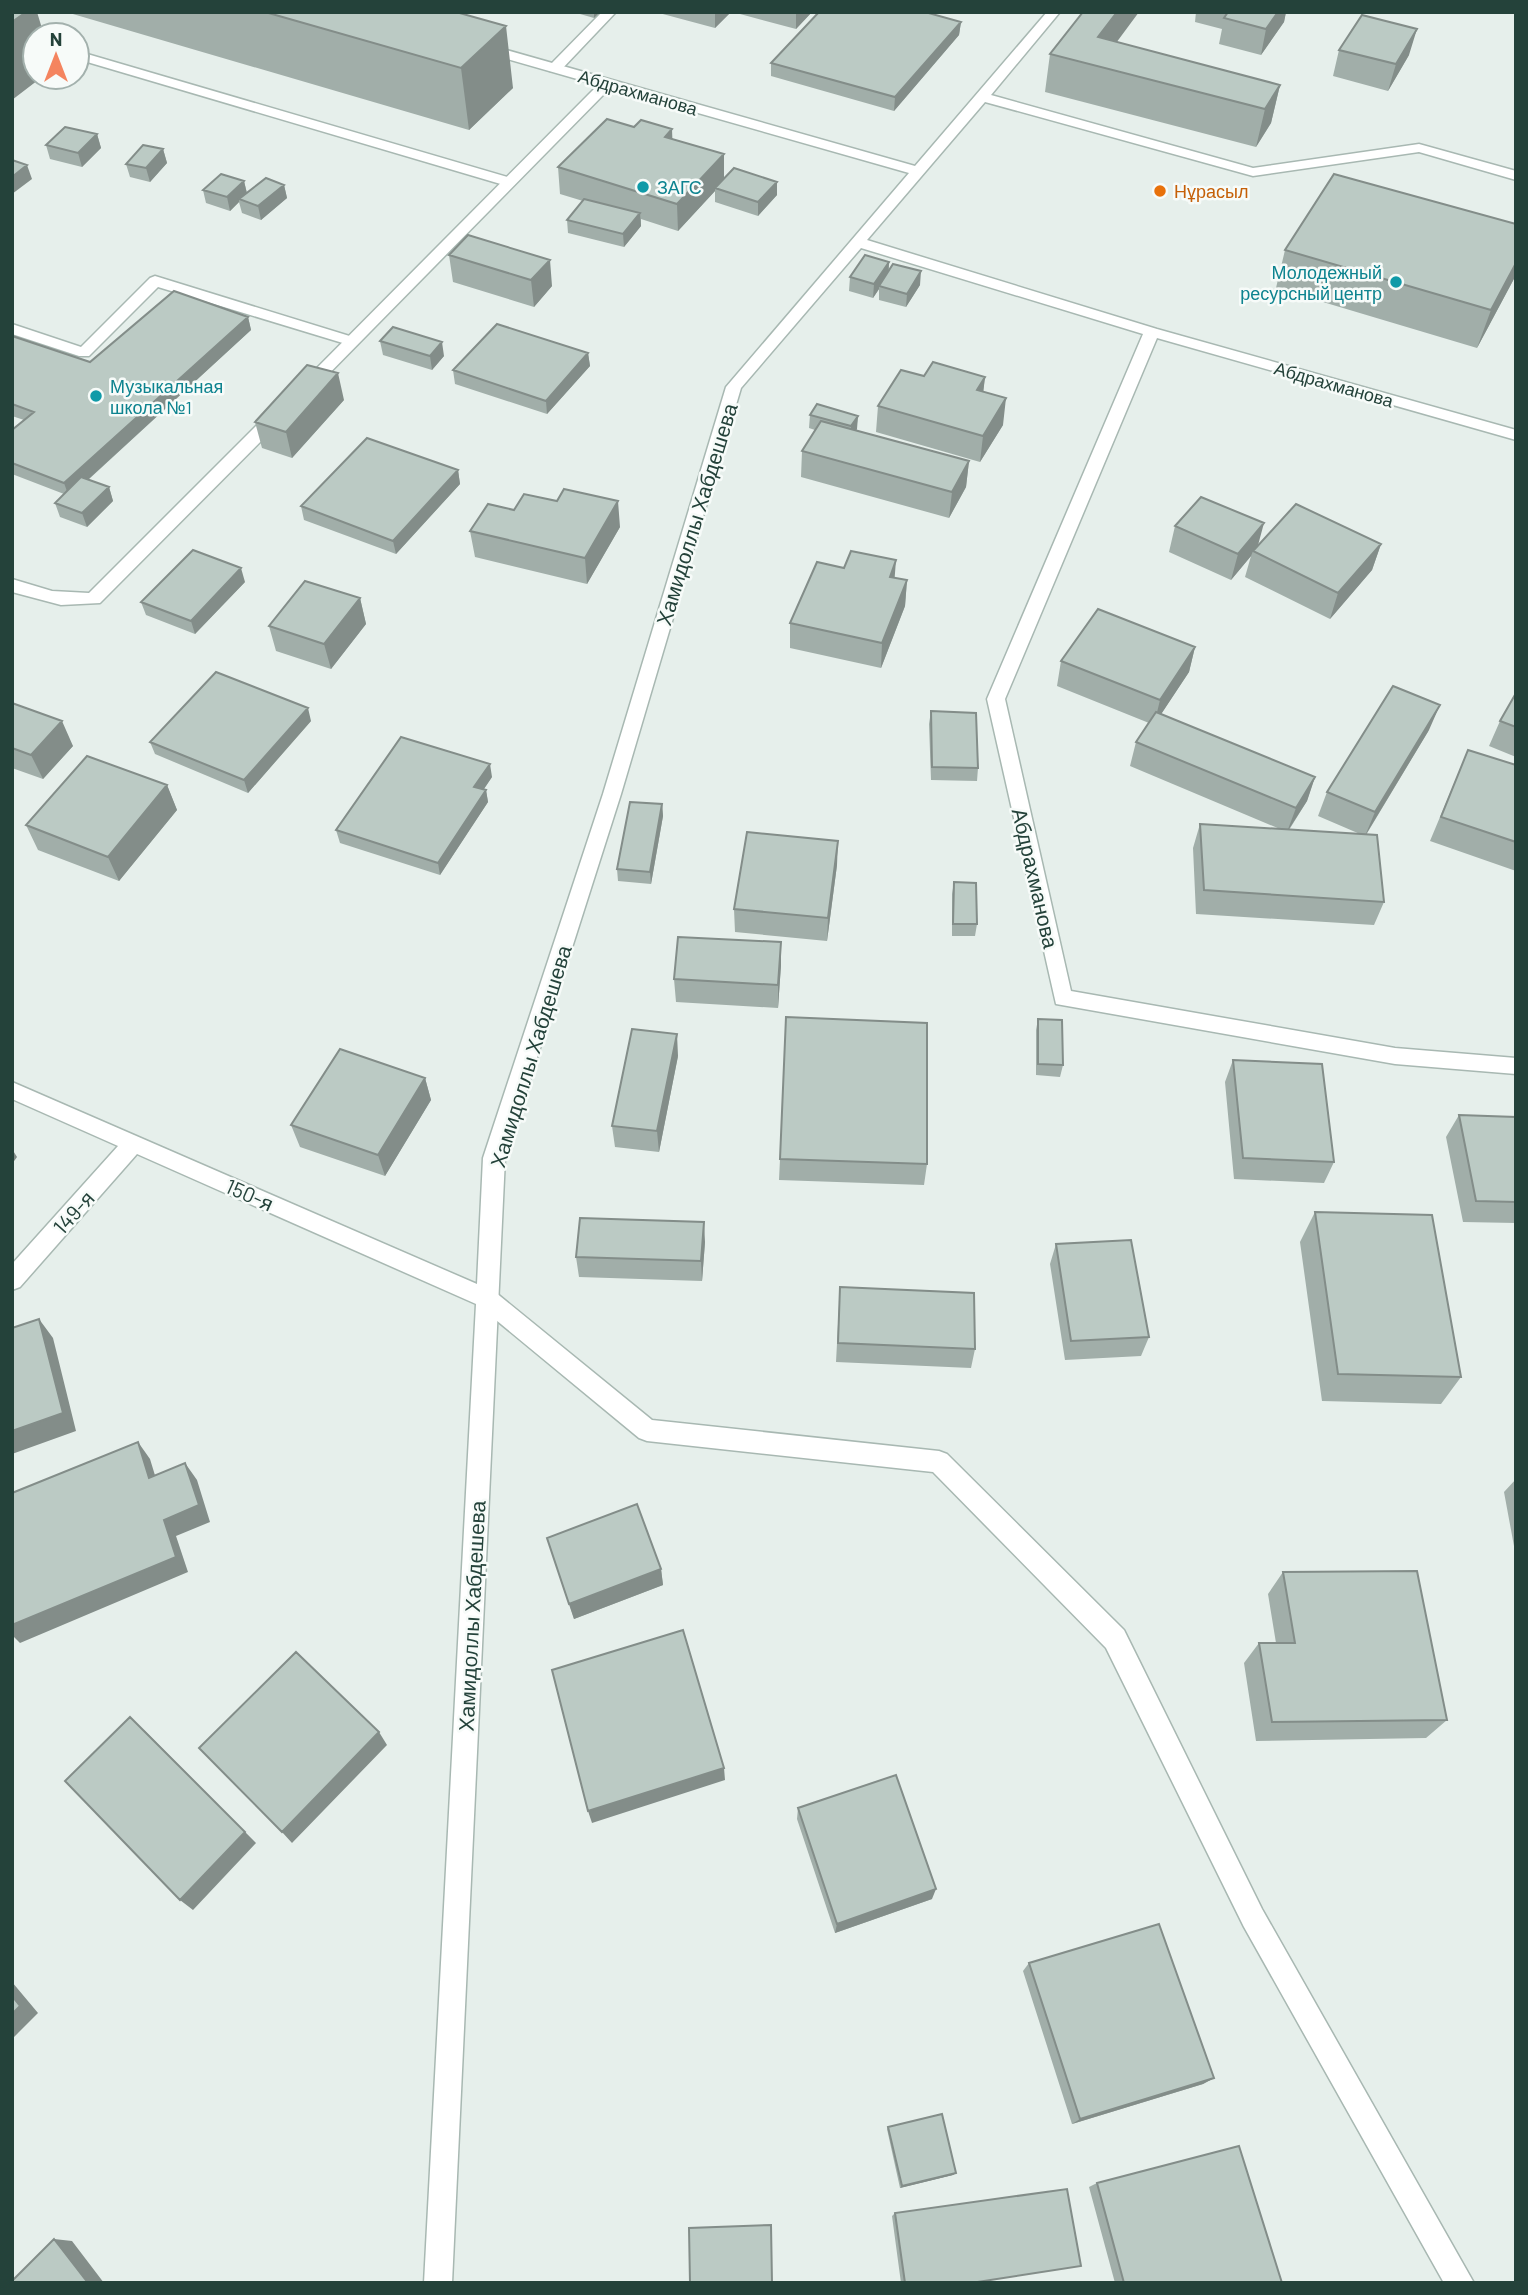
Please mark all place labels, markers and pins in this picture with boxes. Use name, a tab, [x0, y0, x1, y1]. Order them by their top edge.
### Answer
place label: ЗАГС	[657, 176, 702, 198]
marker: ЗАГС	[635, 179, 651, 195]
place label: Нұрасыл	[1174, 180, 1248, 202]
marker: Нұрасыл	[1152, 183, 1168, 199]
place label: Молодежный ресурсный центр	[1240, 261, 1382, 304]
marker: Молодежный ресурсный центр	[1388, 274, 1404, 290]
place label: Музыкальная школа №1	[110, 375, 223, 418]
marker: Музыкальная школа №1	[88, 388, 104, 404]

